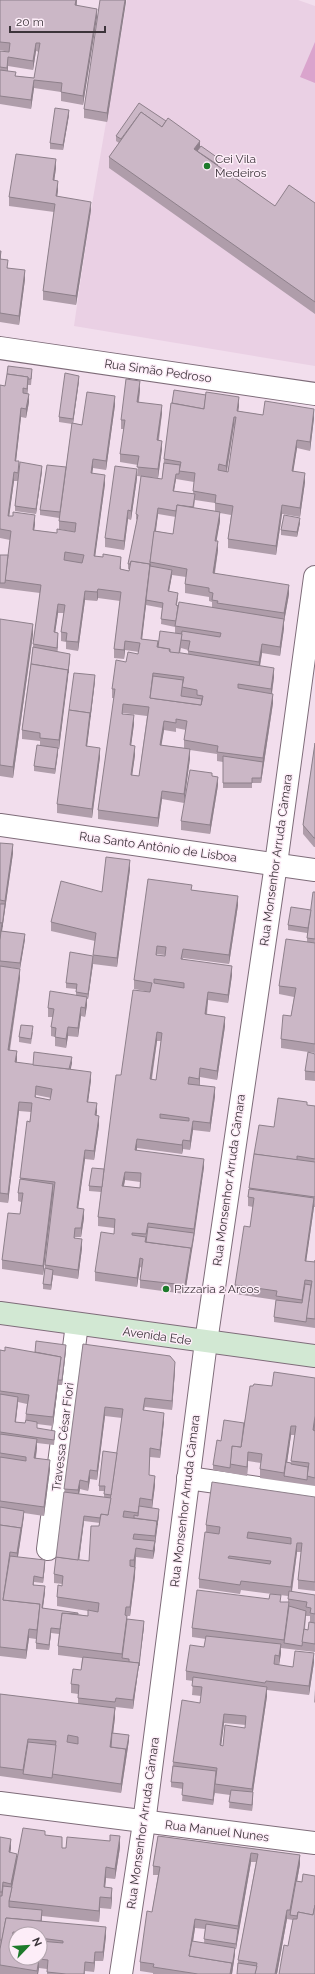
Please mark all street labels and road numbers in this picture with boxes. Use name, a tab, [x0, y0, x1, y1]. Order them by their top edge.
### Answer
street label: Rua Simão Pedroso	[104, 357, 212, 385]
street label: Rua Monsenhor Arruda Câmara	[257, 773, 295, 947]
street label: Rua Santo Antônio de Lisboa	[78, 829, 238, 865]
street label: Rua Monsenhor Arruda Câmara	[210, 1093, 248, 1267]
street label: Avenida Ede	[122, 1324, 192, 1348]
street label: Travessa César Fiori	[49, 1382, 77, 1492]
street label: Rua Monsenhor Arruda Câmara	[167, 1414, 203, 1588]
street label: Rua Monsenhor Arruda Câmara	[124, 1736, 162, 1910]
street label: Rua Manuel Nunes	[164, 1818, 270, 1844]

